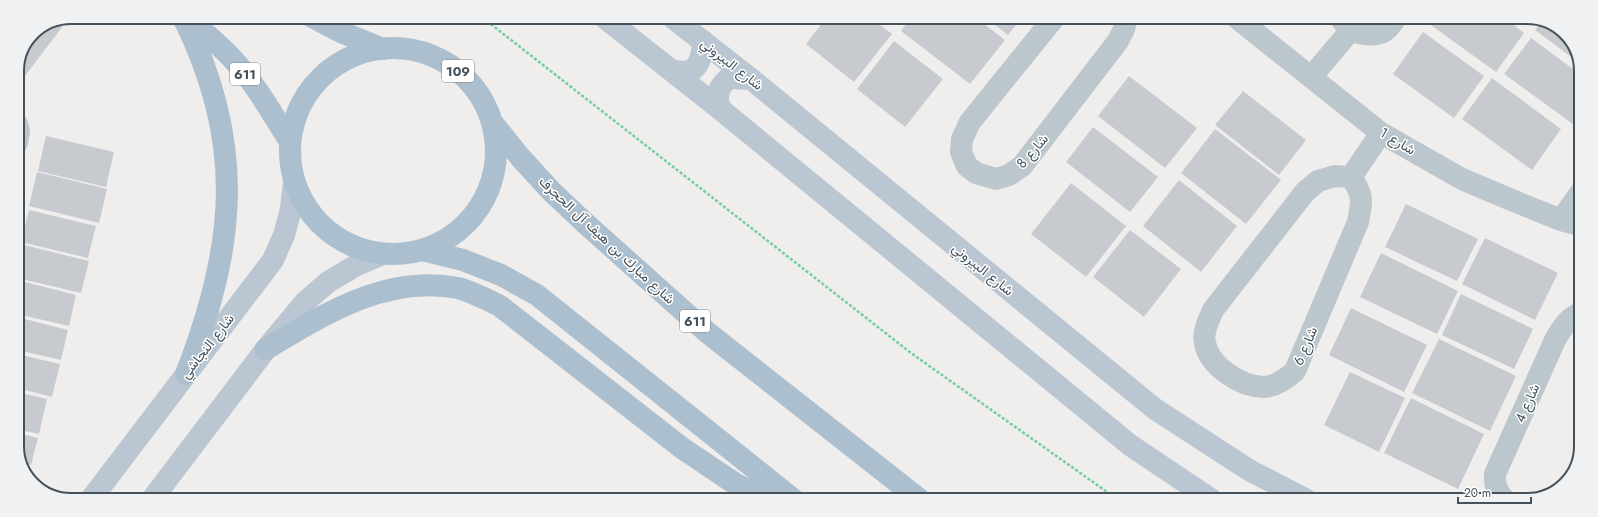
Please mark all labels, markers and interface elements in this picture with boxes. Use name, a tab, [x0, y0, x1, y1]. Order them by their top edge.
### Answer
street label: شارع البيروني	[695, 33, 768, 96]
road number: 109	[442, 60, 474, 82]
road number: 611	[230, 63, 260, 85]
street label: شارع 1	[1376, 122, 1420, 160]
street label: شارع 8	[1011, 129, 1053, 173]
street label: شارع مبارك بن هيف آل الحجرف	[534, 171, 679, 309]
street label: شارع البيروني	[946, 238, 1018, 302]
street label: شارع النجاشي	[175, 309, 240, 384]
road number: 611	[680, 310, 710, 332]
street label: شارع 6	[1288, 323, 1323, 369]
street label: شارع 4	[1510, 380, 1545, 426]
scale bar	[1458, 479, 1531, 505]
text: 20 m	[1464, 484, 1491, 502]

